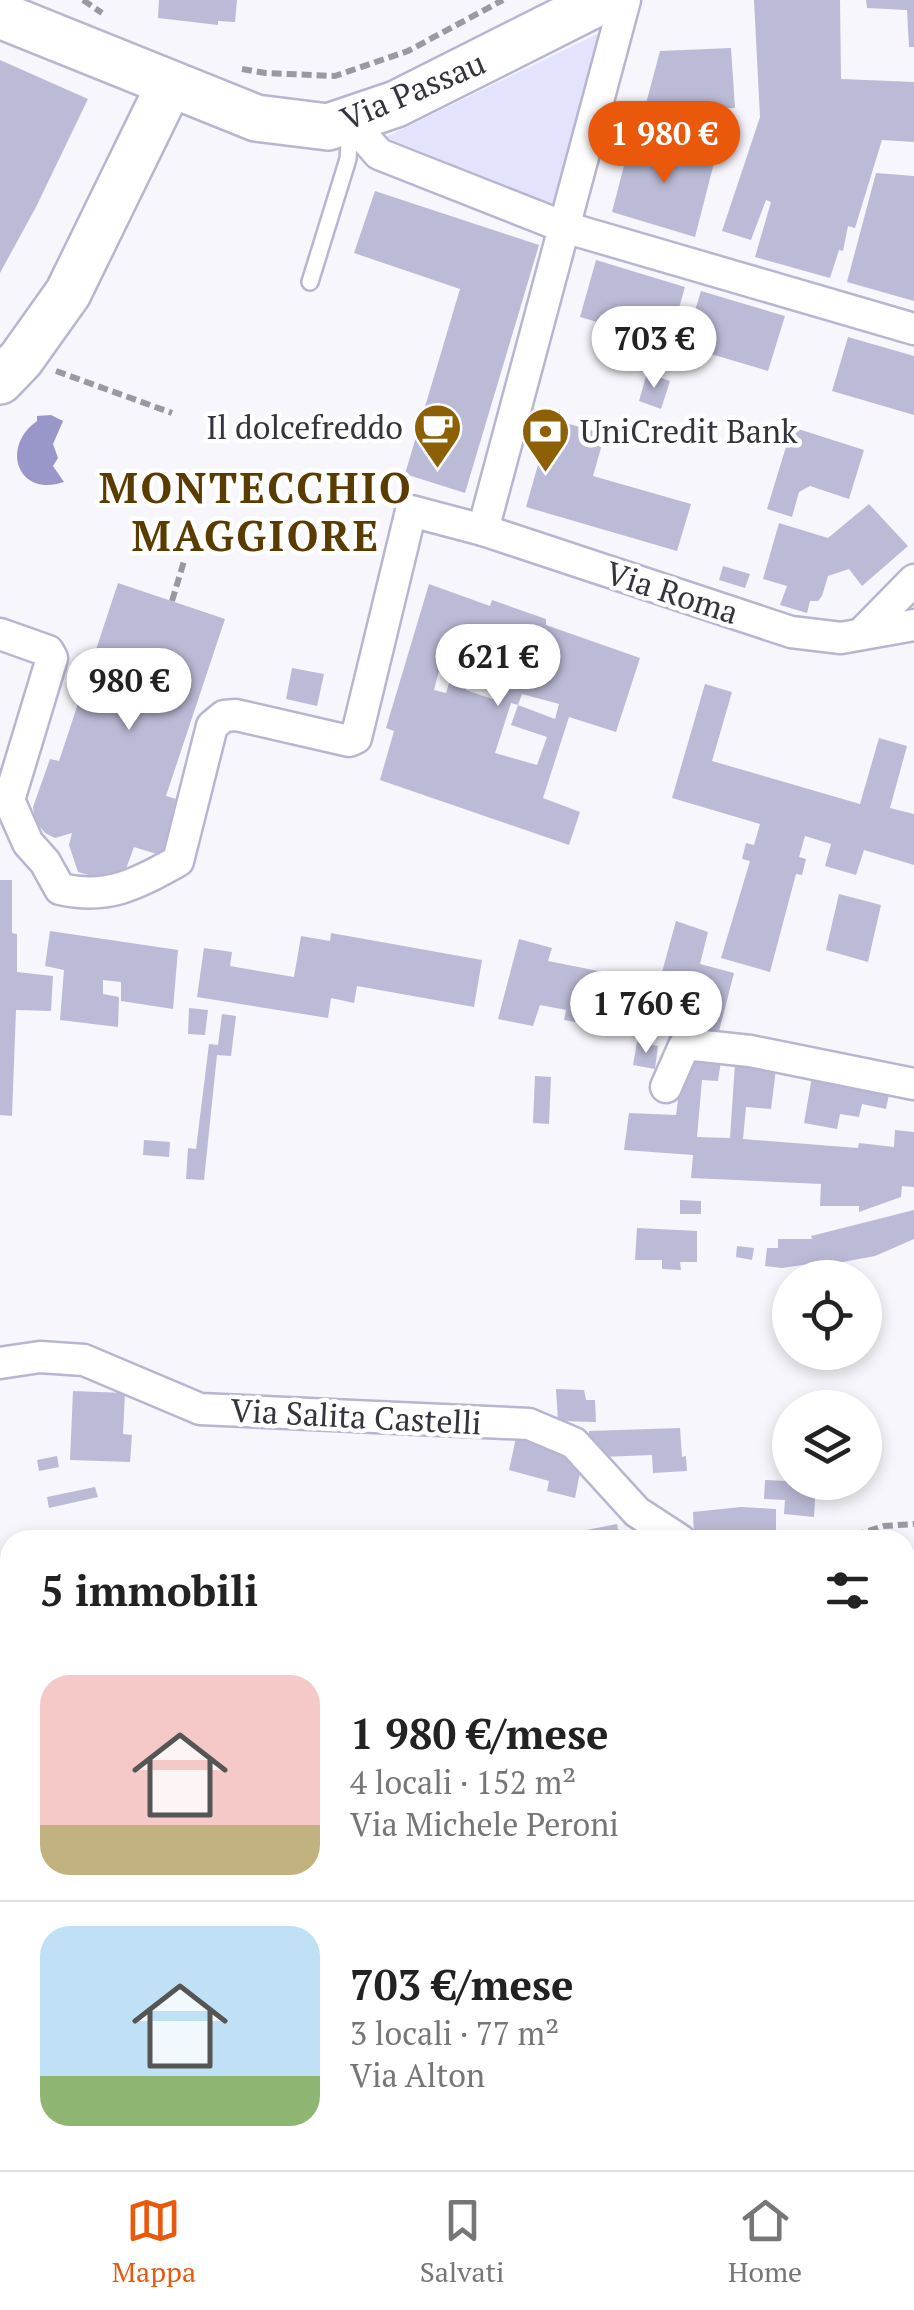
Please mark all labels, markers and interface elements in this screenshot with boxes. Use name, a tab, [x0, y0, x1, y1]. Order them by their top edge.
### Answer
street label: Via Passau	[334, 41, 491, 139]
pin: 1 980 €	[572, 101, 756, 186]
text: 1 980 €	[610, 112, 718, 154]
pin: 703 €	[584, 306, 724, 391]
text: 703 €	[614, 317, 694, 359]
cafe icon: Il dolcefreddo	[412, 402, 464, 470]
place label: Il dolcefreddo	[206, 406, 403, 448]
bank icon: UniCredit Bank	[519, 406, 571, 474]
place label: UniCredit Bank	[580, 410, 798, 452]
district label: MONTECCHIO MAGGIORE	[99, 459, 413, 563]
street label: Via Roma	[601, 551, 744, 633]
pin: 621 €	[428, 624, 568, 709]
text: 621 €	[458, 635, 538, 677]
pin: 980 €	[59, 648, 199, 733]
text: 980 €	[89, 659, 169, 701]
pin: 1 760 €	[554, 971, 738, 1056]
text: 1 760 €	[592, 982, 700, 1024]
map controls	[772, 1260, 882, 1500]
button: locate	[772, 1260, 882, 1370]
street label: Via Salita Castelli	[229, 1388, 483, 1444]
button: layers	[772, 1390, 882, 1500]
text: 5 immobili	[40, 1562, 258, 1618]
icon: filters	[820, 1563, 875, 1618]
text: 1 980 €/mese	[350, 1705, 609, 1761]
icon: home	[120, 1715, 240, 1835]
text: 4 locali · 152 m²	[350, 1761, 576, 1803]
text: Via Michele Peroni	[350, 1803, 619, 1845]
text: 703 €/mese	[350, 1956, 574, 2012]
icon: home	[120, 1966, 240, 2086]
text: 3 locali · 77 m²	[350, 2012, 559, 2054]
text: Via Alton	[350, 2054, 485, 2096]
tab: Mappa	[112, 2193, 196, 2290]
tab: Salvati	[420, 2193, 504, 2290]
tab: Home	[728, 2193, 802, 2290]

